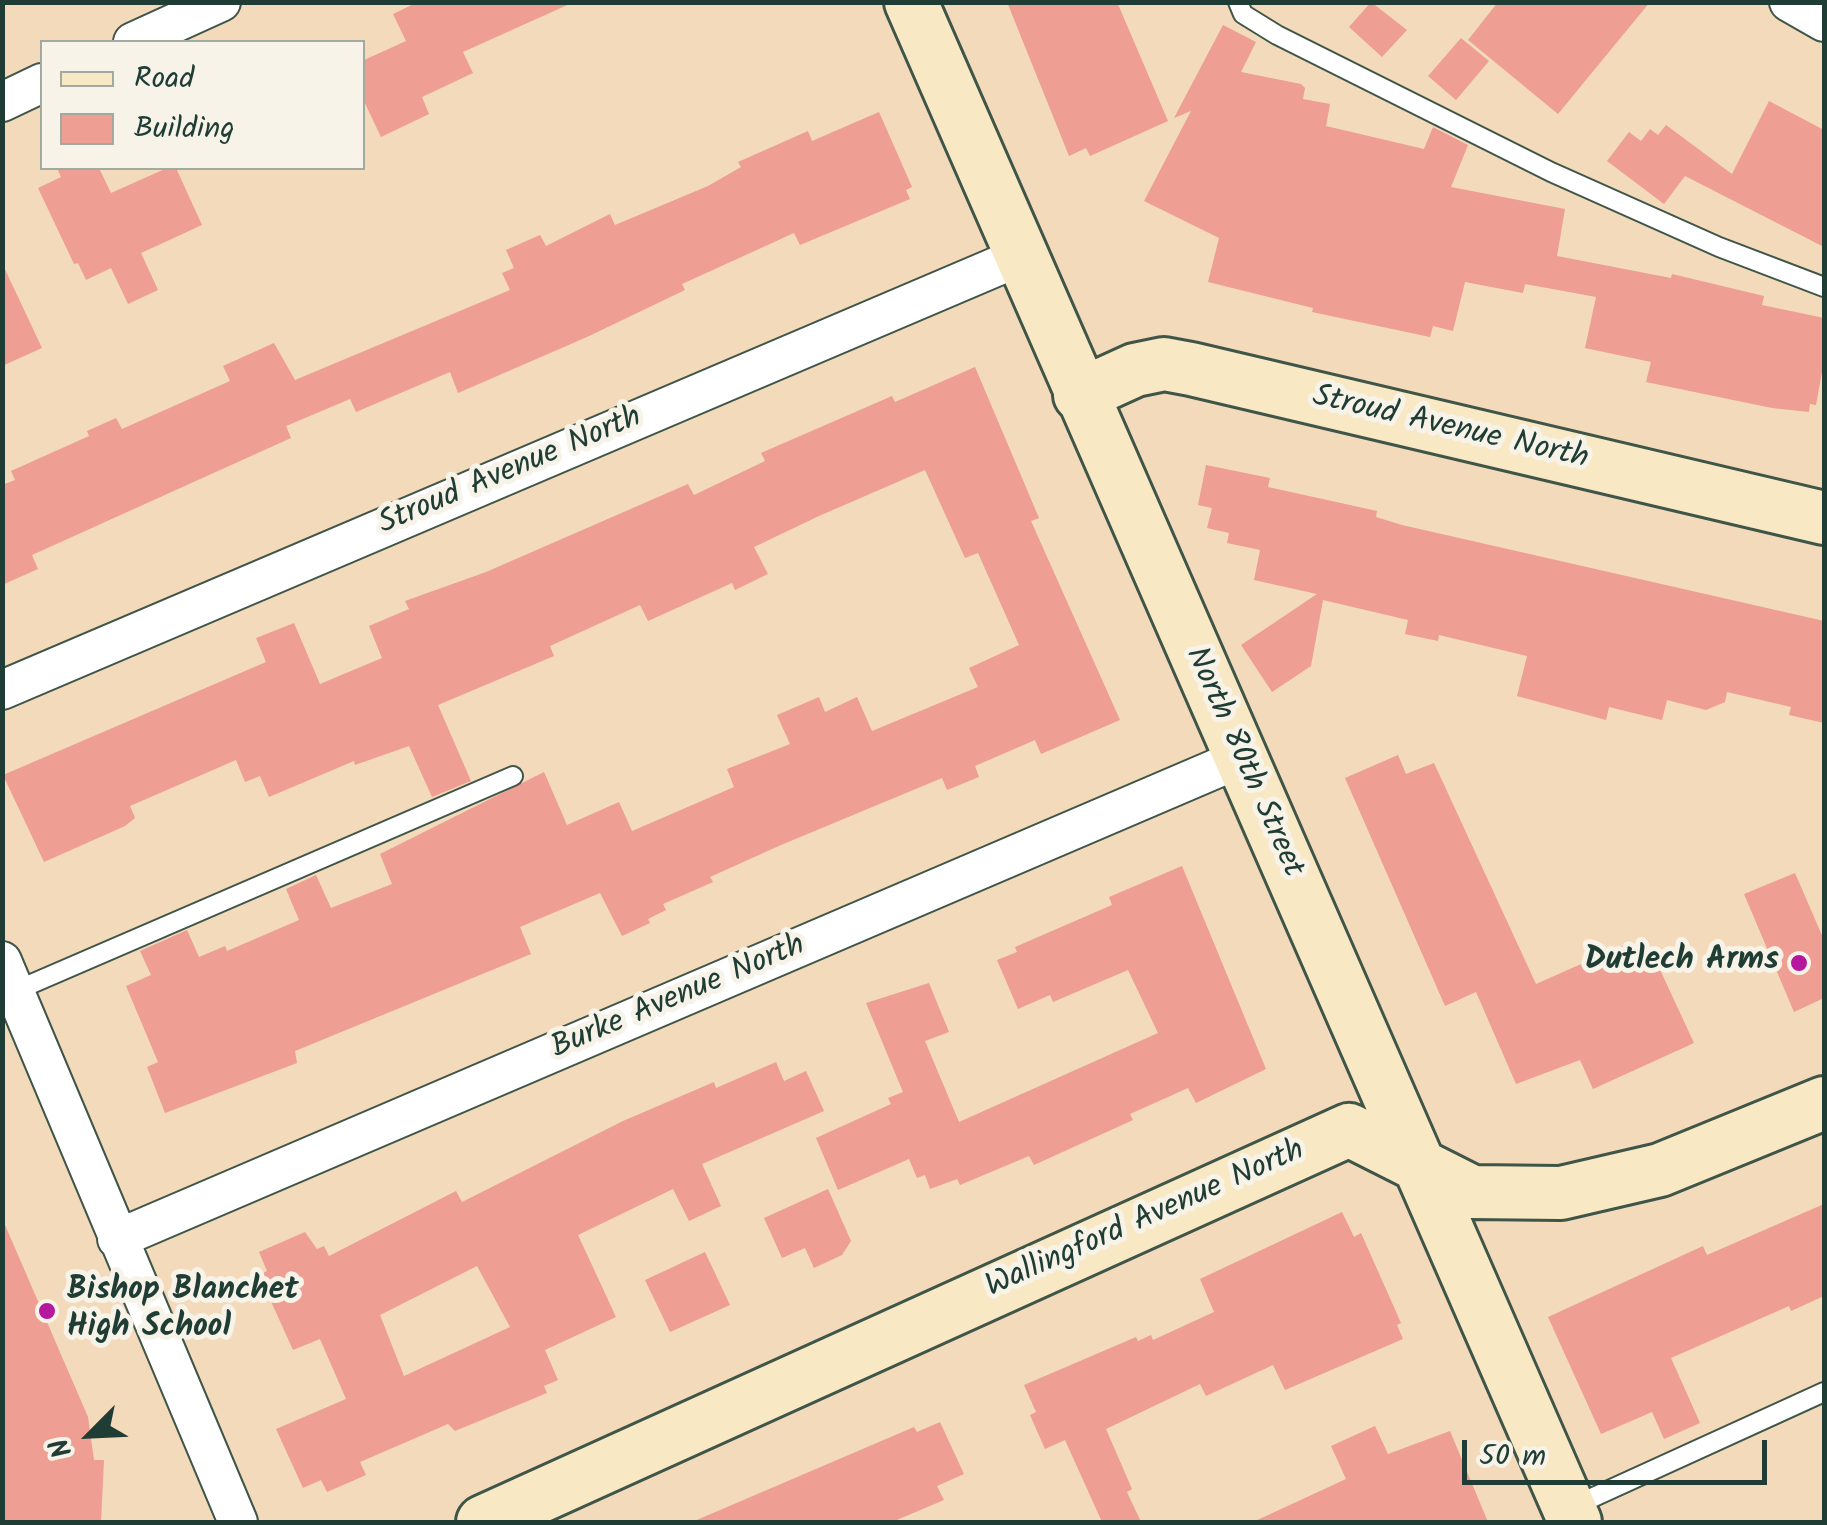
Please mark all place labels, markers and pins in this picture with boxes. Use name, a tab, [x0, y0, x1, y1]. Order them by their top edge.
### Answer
place label: Dutlech Arms	[1585, 944, 1779, 982]
marker: Dutlech Arms	[1788, 952, 1810, 974]
place label: Bishop Blanchet High School	[67, 1274, 299, 1349]
marker: Bishop Blanchet High School	[36, 1300, 58, 1322]

